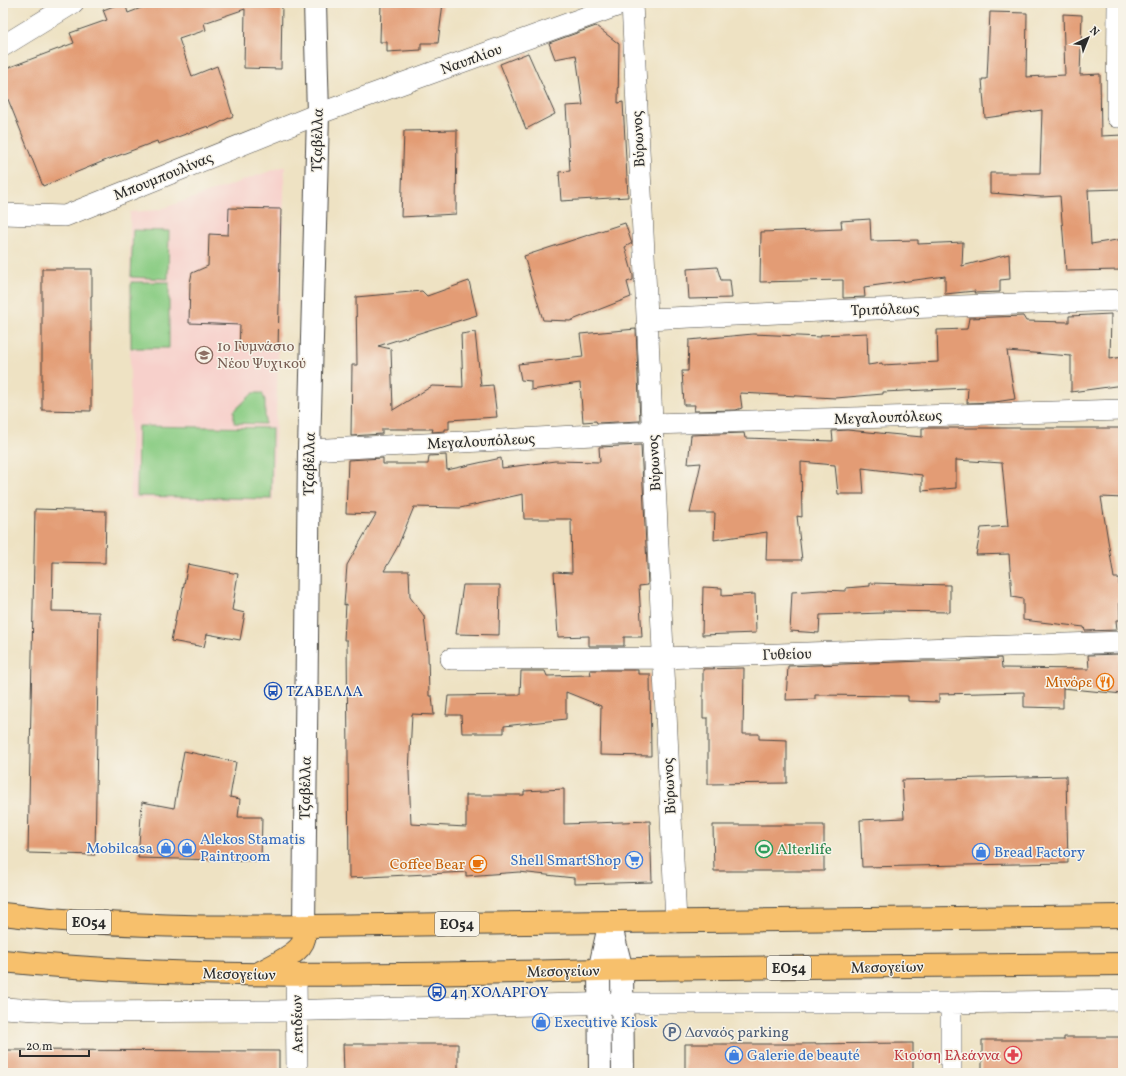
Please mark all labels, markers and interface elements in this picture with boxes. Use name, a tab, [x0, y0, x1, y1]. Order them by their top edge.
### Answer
north arrow	[1068, 18, 1108, 58]
text: N	[1086, 24, 1102, 40]
street label: Ναυπλίου	[438, 40, 505, 81]
street label: Τζαβέλλα	[307, 108, 330, 172]
street label: Βύρωνος	[628, 110, 651, 168]
street label: Μπουμπουλίνας	[111, 148, 217, 207]
street label: Τριπόλεως	[850, 299, 920, 322]
place label: 1ο Γυμνάσιο Νέου Ψυχικού	[217, 337, 306, 375]
school or university icon: 1ο Γυμνάσιο Νέου Ψυχικού	[194, 345, 214, 365]
street label: Μεγαλουπόλεως	[834, 406, 943, 431]
street label: Μεγαλουπόλεως	[427, 429, 536, 456]
street label: Τζαβέλλα	[299, 432, 322, 496]
street label: Βύρωνος	[644, 434, 667, 492]
street label: Γυθείου	[762, 644, 812, 667]
restaurant icon: Μινόρε	[1095, 672, 1115, 692]
place label: Μινόρε	[1045, 673, 1092, 694]
bus stop icon: ΤΖΑΒΕΛΛΑ	[263, 681, 283, 701]
place label: ΤΖΑΒΕΛΛΑ	[286, 682, 363, 703]
street label: Τζαβέλλα	[295, 756, 318, 820]
street label: Βύρωνος	[659, 757, 682, 815]
place label: Alekos Stamatis Paintroom	[200, 830, 305, 868]
shop icon: Mobilcasa	[156, 838, 176, 858]
shop icon: Alekos Stamatis Paintroom	[177, 838, 197, 858]
place label: Mobilcasa	[86, 839, 153, 860]
sports icon: Alterlife	[754, 839, 774, 859]
place label: Alterlife	[777, 840, 832, 861]
shop icon: Bread Factory	[971, 842, 991, 862]
place label: Bread Factory	[994, 843, 1085, 864]
supermarket icon: Shell SmartShop	[624, 850, 644, 870]
place label: Shell SmartShop	[510, 851, 621, 872]
cafe icon: Coffee Bear	[468, 854, 488, 874]
place label: Coffee Bear	[390, 855, 465, 876]
road number: ΕΟ54	[67, 910, 111, 934]
road number: ΕΟ54	[435, 912, 479, 936]
road number: ΕΟ54	[767, 956, 811, 980]
street label: Μεσογείων	[850, 957, 924, 980]
street label: Μεσογείων	[526, 961, 600, 984]
street label: Μεσογείων	[202, 964, 276, 987]
bus stop icon: 4η ΧΟΛΑΡΓΟΥ	[427, 982, 447, 1002]
place label: 4η ΧΟΛΑΡΓΟΥ	[450, 983, 549, 1004]
street label: Αετιδέων	[287, 995, 310, 1053]
shop icon: Executive Kiosk	[531, 1012, 551, 1032]
place label: Executive Kiosk	[554, 1013, 658, 1034]
parking icon: Δαναός parking	[662, 1022, 682, 1042]
place label: Δαναός parking	[685, 1023, 789, 1044]
scale bar	[20, 1032, 89, 1058]
text: 20 m	[26, 1039, 53, 1055]
shop icon: Galerie de beauté	[724, 1045, 744, 1065]
pharmacy icon: Κιούση Ελεάννα	[1003, 1045, 1023, 1065]
place label: Galerie de beauté	[747, 1046, 860, 1067]
place label: Κιούση Ελεάννα	[894, 1046, 1000, 1067]

